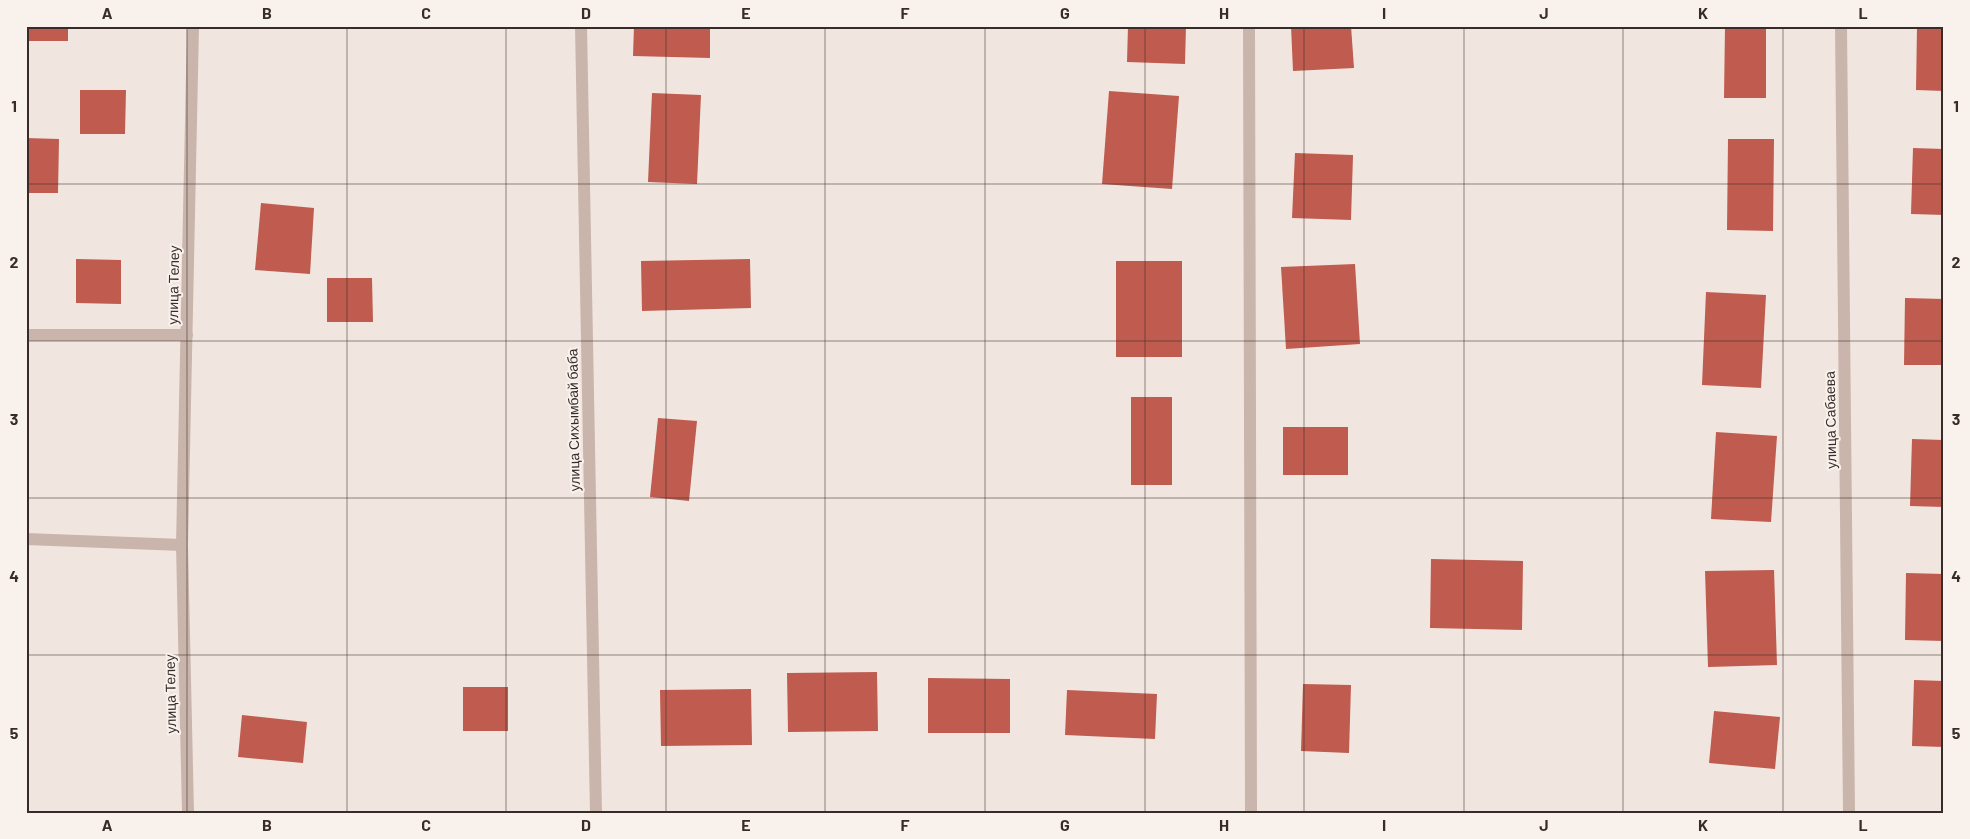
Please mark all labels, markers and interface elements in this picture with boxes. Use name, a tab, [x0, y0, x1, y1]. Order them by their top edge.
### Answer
text: A	[102, 3, 113, 22]
text: B	[262, 3, 272, 22]
text: C	[421, 3, 431, 22]
text: D	[581, 3, 591, 22]
text: E	[741, 3, 751, 22]
text: F	[901, 3, 910, 22]
text: G	[1060, 3, 1070, 22]
text: H	[1219, 3, 1229, 22]
text: I	[1382, 3, 1386, 22]
text: J	[1539, 3, 1549, 22]
text: K	[1698, 3, 1708, 22]
text: L	[1858, 3, 1868, 22]
text: 1	[11, 96, 17, 115]
text: 1	[1953, 96, 1959, 115]
street label: улица Телеу	[164, 245, 182, 325]
text: 2	[10, 252, 19, 271]
text: 2	[1952, 252, 1961, 271]
street label: улица Сихымбай баба	[563, 348, 583, 492]
street label: улица Сабаева	[1821, 371, 1839, 469]
text: 3	[10, 409, 18, 428]
text: 3	[1952, 409, 1960, 428]
text: 4	[9, 566, 19, 585]
text: 4	[1951, 566, 1961, 585]
street label: улица Телеу	[161, 654, 179, 734]
text: 5	[10, 723, 19, 742]
text: 5	[1952, 723, 1961, 742]
text: A	[102, 815, 113, 834]
text: B	[262, 815, 272, 834]
text: C	[421, 815, 431, 834]
text: D	[581, 815, 591, 834]
text: E	[741, 815, 751, 834]
text: F	[901, 815, 910, 834]
text: G	[1060, 815, 1070, 834]
text: H	[1219, 815, 1229, 834]
text: I	[1382, 815, 1386, 834]
text: J	[1539, 815, 1549, 834]
text: K	[1698, 815, 1708, 834]
text: L	[1858, 815, 1868, 834]

